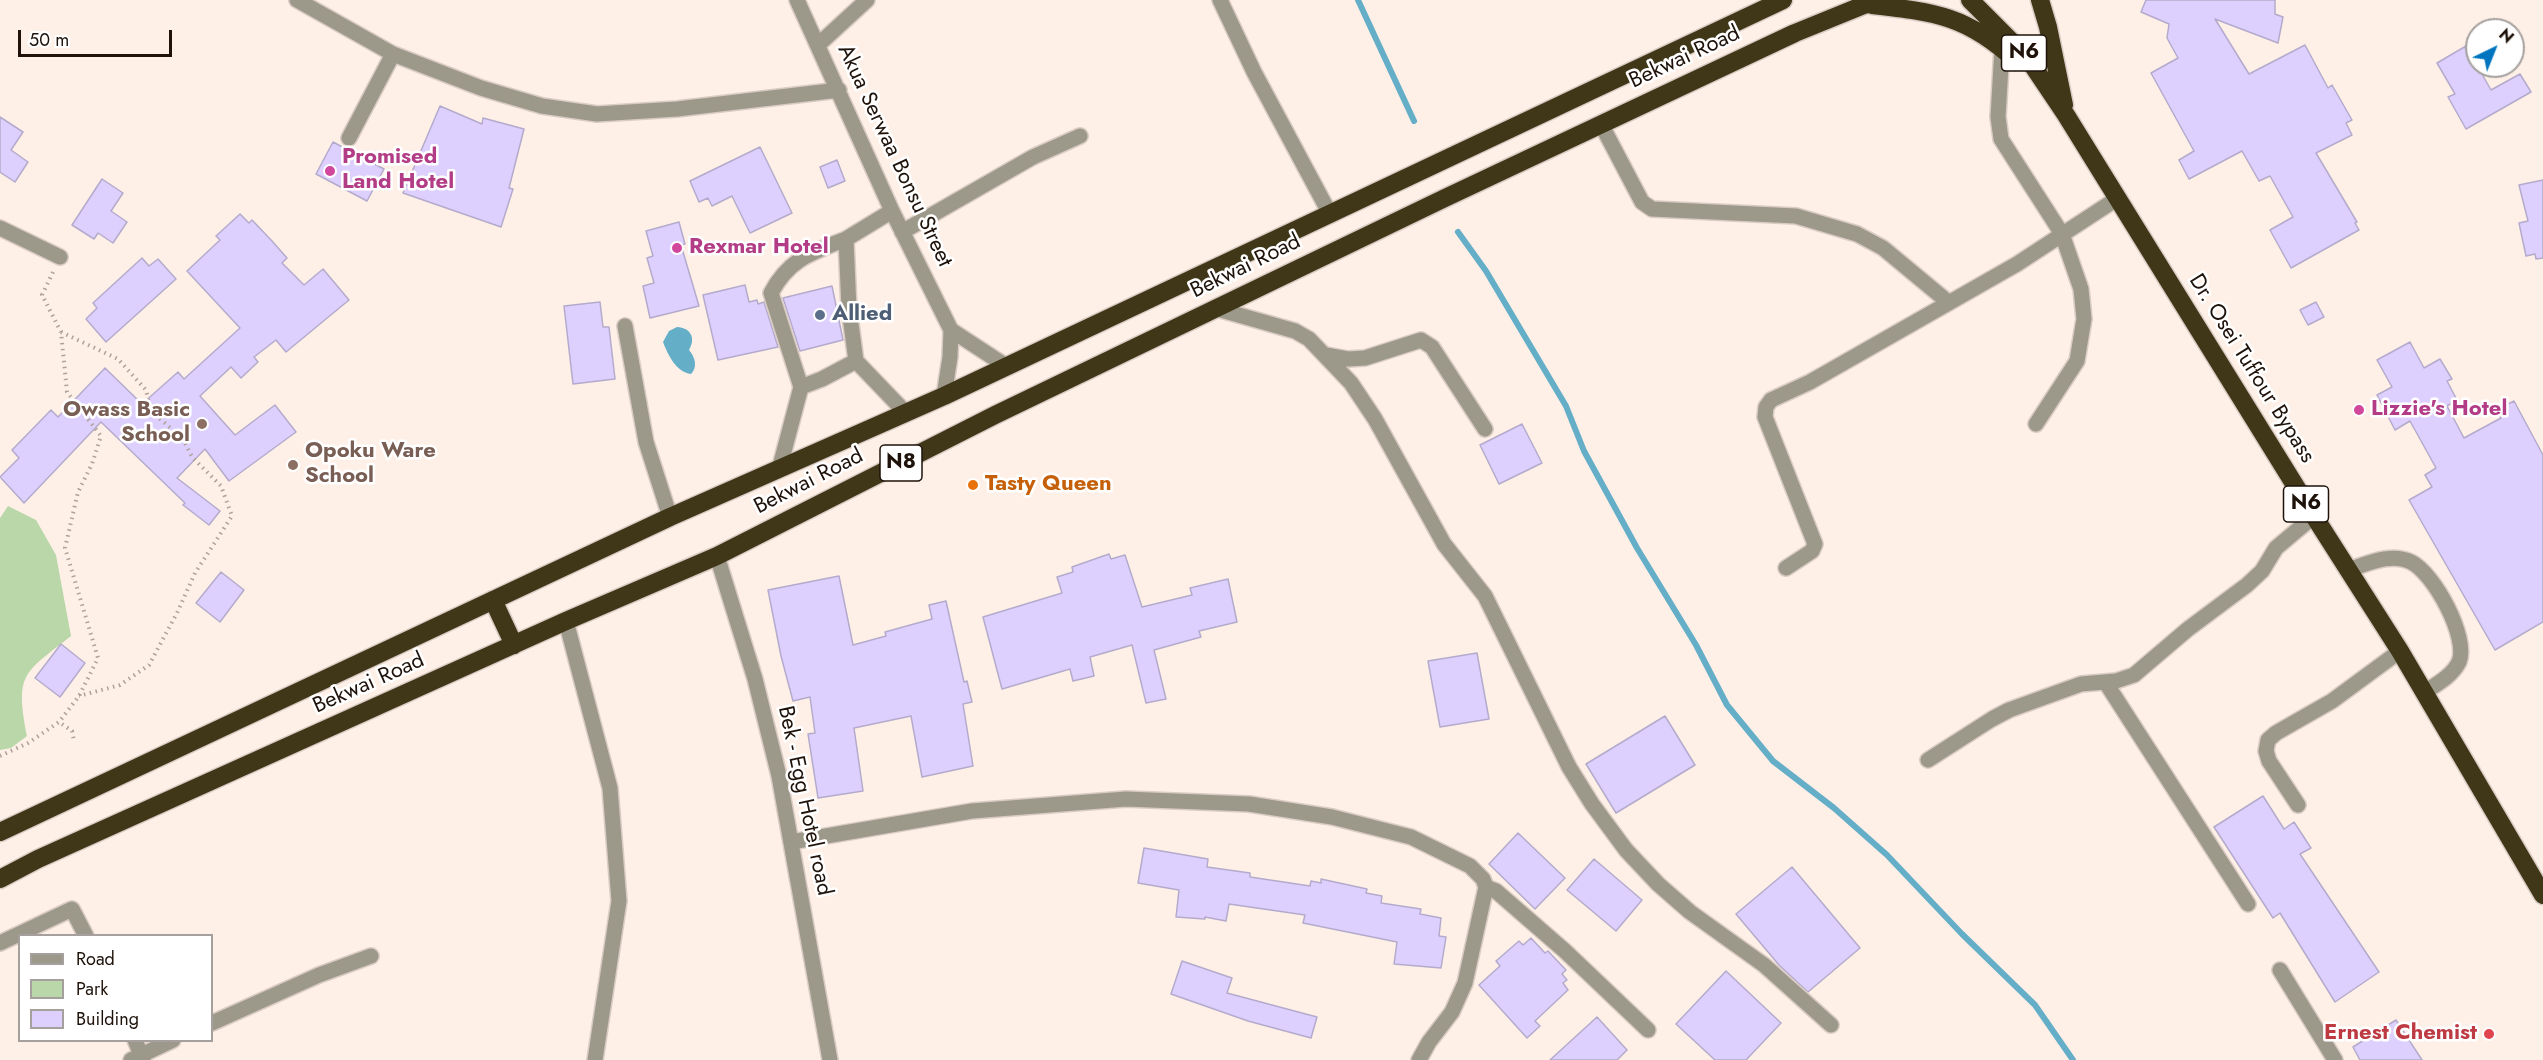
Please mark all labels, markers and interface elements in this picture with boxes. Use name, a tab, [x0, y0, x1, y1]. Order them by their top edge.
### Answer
scale bar	[21, 18, 176, 56]
north arrow	[2465, 18, 2525, 78]
street label: Bekwai Road	[1626, 21, 1744, 95]
text: N	[2494, 23, 2519, 49]
text: 50 m	[29, 27, 69, 53]
road number: N6	[2002, 35, 2046, 71]
street label: Akua Serwaa Bonsu Street	[831, 41, 957, 271]
place label: Promised Land Hotel	[342, 145, 454, 196]
marker: Promised Land Hotel	[323, 164, 337, 178]
street label: Bekwai Road	[1187, 229, 1305, 305]
place label: Rexmar Hotel	[689, 235, 829, 261]
marker: Rexmar Hotel	[670, 241, 684, 255]
street label: Dr. Osei Tuffour Bypass	[2182, 270, 2320, 468]
place label: Allied	[832, 302, 892, 328]
marker: Allied	[813, 308, 827, 322]
place label: Lizzie's Hotel	[2371, 397, 2507, 423]
place label: Owass Basic School	[63, 398, 190, 450]
marker: Lizzie's Hotel	[2352, 403, 2366, 417]
marker: Owass Basic School	[195, 417, 209, 431]
place label: Opoku Ware School	[305, 439, 436, 490]
street label: Bekwai Road	[750, 443, 868, 521]
road number: N8	[880, 445, 922, 481]
marker: Opoku Ware School	[286, 458, 300, 472]
place label: Tasty Queen	[985, 472, 1112, 498]
marker: Tasty Queen	[966, 478, 980, 492]
road number: N6	[2284, 486, 2328, 522]
street label: Bekwai Road	[309, 648, 429, 720]
street label: Bek - Egg Hotel road	[771, 704, 837, 898]
legend	[18, 934, 213, 1042]
text: Road	[76, 946, 115, 972]
text: Park	[76, 976, 108, 1002]
text: Building	[76, 1006, 139, 1032]
place label: Ernest Chemist	[2324, 1021, 2477, 1047]
marker: Ernest Chemist	[2482, 1027, 2496, 1041]

